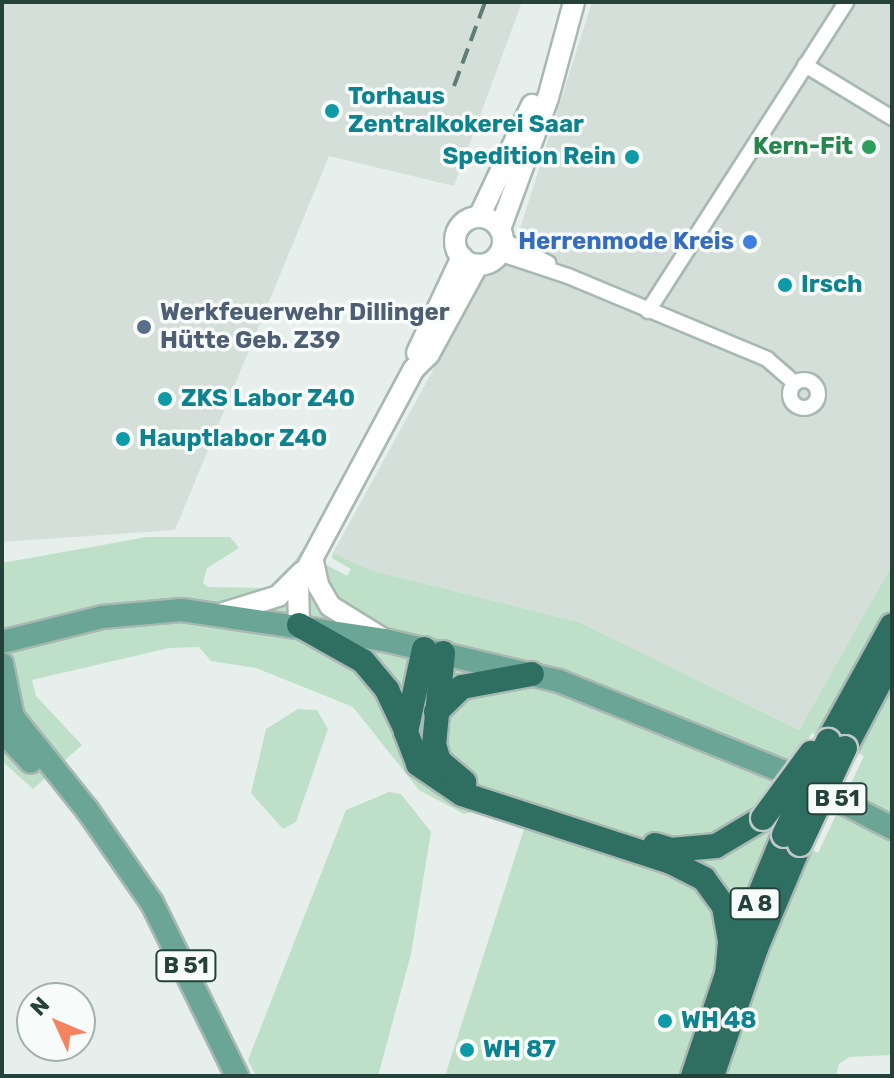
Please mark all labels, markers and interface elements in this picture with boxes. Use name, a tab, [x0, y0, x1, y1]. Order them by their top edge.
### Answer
place label: Torhaus Zentralkokerei Saar	[348, 83, 584, 139]
marker: Torhaus Zentralkokerei Saar	[323, 102, 341, 120]
place label: Kern-Fit	[753, 133, 853, 161]
marker: Kern-Fit	[860, 138, 878, 156]
place label: Spedition Rein	[442, 143, 616, 171]
marker: Spedition Rein	[623, 148, 641, 166]
place label: Herrenmode Kreis	[518, 228, 734, 256]
marker: Herrenmode Kreis	[741, 233, 759, 251]
place label: Irsch	[801, 271, 863, 299]
marker: Irsch	[776, 276, 794, 294]
place label: Werkfeuerwehr Dillinger Hütte Geb. Z39	[160, 299, 450, 355]
marker: Werkfeuerwehr Dillinger Hütte Geb. Z39	[135, 318, 153, 336]
place label: ZKS Labor Z40	[181, 385, 356, 413]
marker: ZKS Labor Z40	[156, 390, 174, 408]
place label: Hauptlabor Z40	[139, 425, 328, 453]
marker: Hauptlabor Z40	[114, 430, 132, 448]
road number: B 51	[805, 781, 869, 817]
road number: A 8	[729, 886, 781, 922]
road number: B 51	[154, 948, 218, 984]
north arrow	[16, 982, 96, 1062]
text: N	[25, 991, 55, 1021]
place label: WH 48	[681, 1007, 757, 1035]
marker: WH 48	[656, 1012, 674, 1030]
place label: WH 87	[483, 1036, 556, 1064]
marker: WH 87	[458, 1041, 476, 1059]

